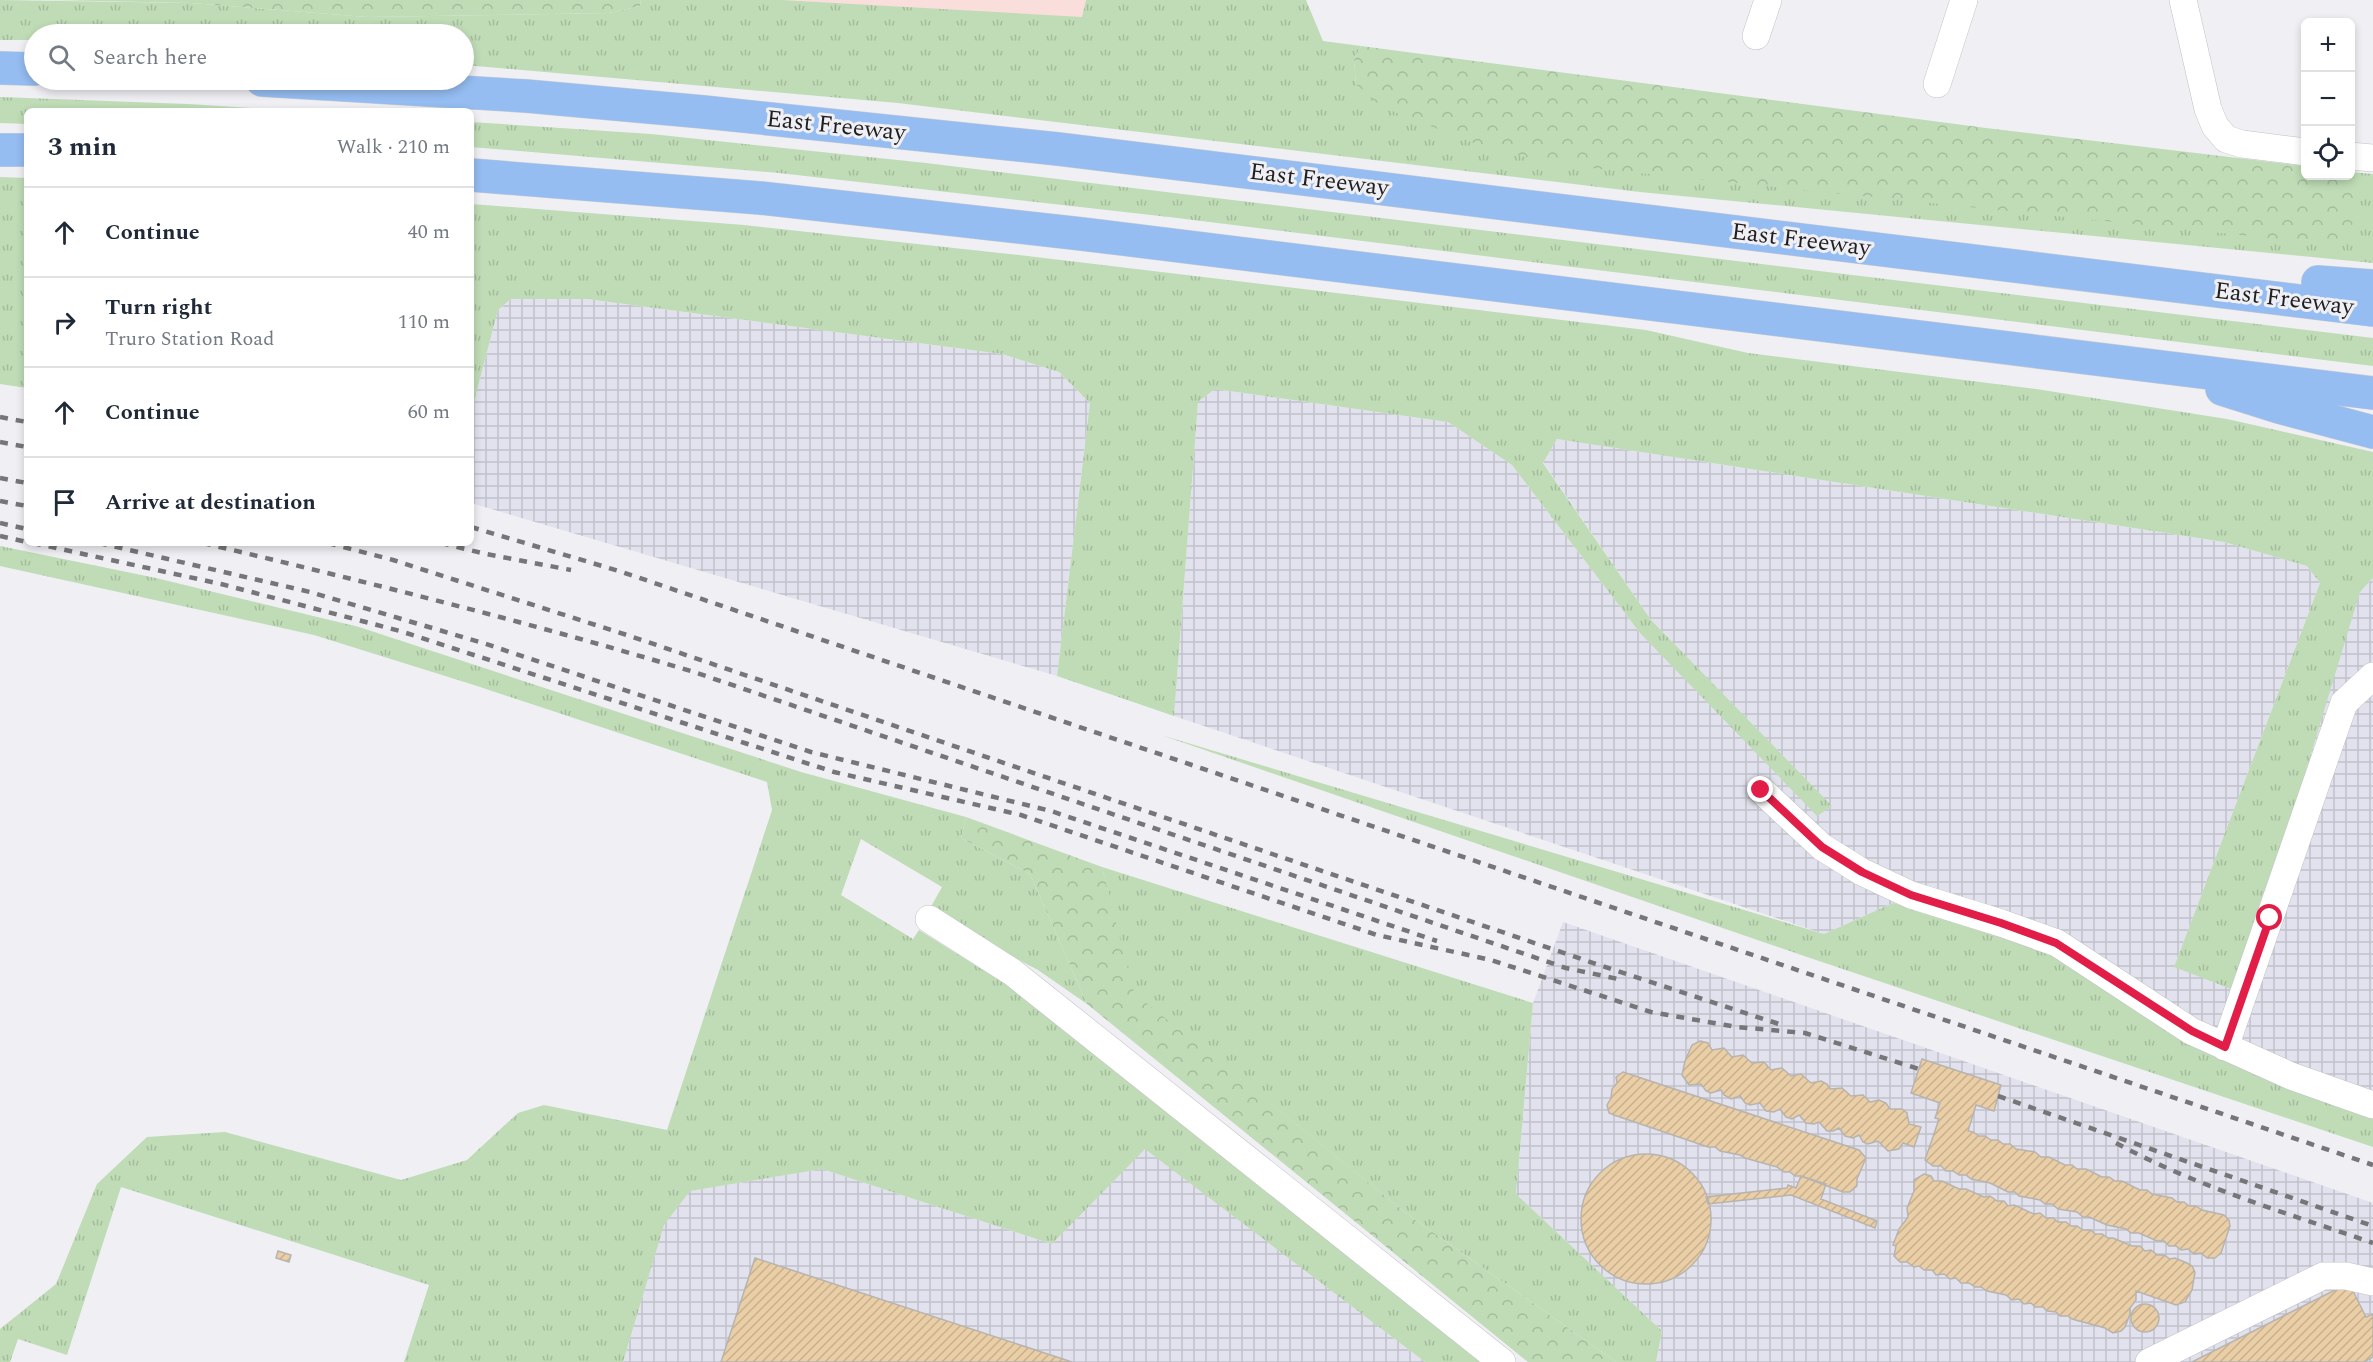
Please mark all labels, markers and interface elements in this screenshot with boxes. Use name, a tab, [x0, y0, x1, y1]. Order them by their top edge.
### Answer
map controls	[2301, 18, 2355, 180]
button: +	[2301, 18, 2355, 72]
search box	[24, 24, 474, 90]
icon: search	[45, 41, 78, 74]
text: Search here	[93, 41, 207, 74]
button: −	[2301, 72, 2355, 126]
street label: East Freeway	[765, 101, 909, 151]
button: locate	[2301, 126, 2355, 180]
text: 3 min	[48, 127, 117, 167]
text: Walk · 210 m	[337, 132, 450, 162]
street label: East Freeway	[1247, 154, 1392, 207]
street label: East Freeway	[1729, 214, 1874, 267]
icon: ahead	[48, 216, 81, 249]
text: Continue	[105, 216, 200, 249]
text: 40 m	[408, 217, 450, 247]
street label: East Freeway	[2212, 273, 2357, 326]
text: Turn right	[105, 291, 212, 324]
icon: right	[48, 306, 81, 339]
text: 110 m	[398, 307, 450, 337]
text: Truro Station Road	[105, 324, 274, 354]
icon: ahead	[48, 396, 81, 429]
text: Continue	[105, 396, 200, 429]
text: 60 m	[408, 397, 450, 427]
icon: arrive	[48, 486, 81, 519]
text: Arrive at destination	[105, 486, 316, 519]
route end	[1747, 776, 1773, 802]
route start	[2256, 904, 2282, 930]

